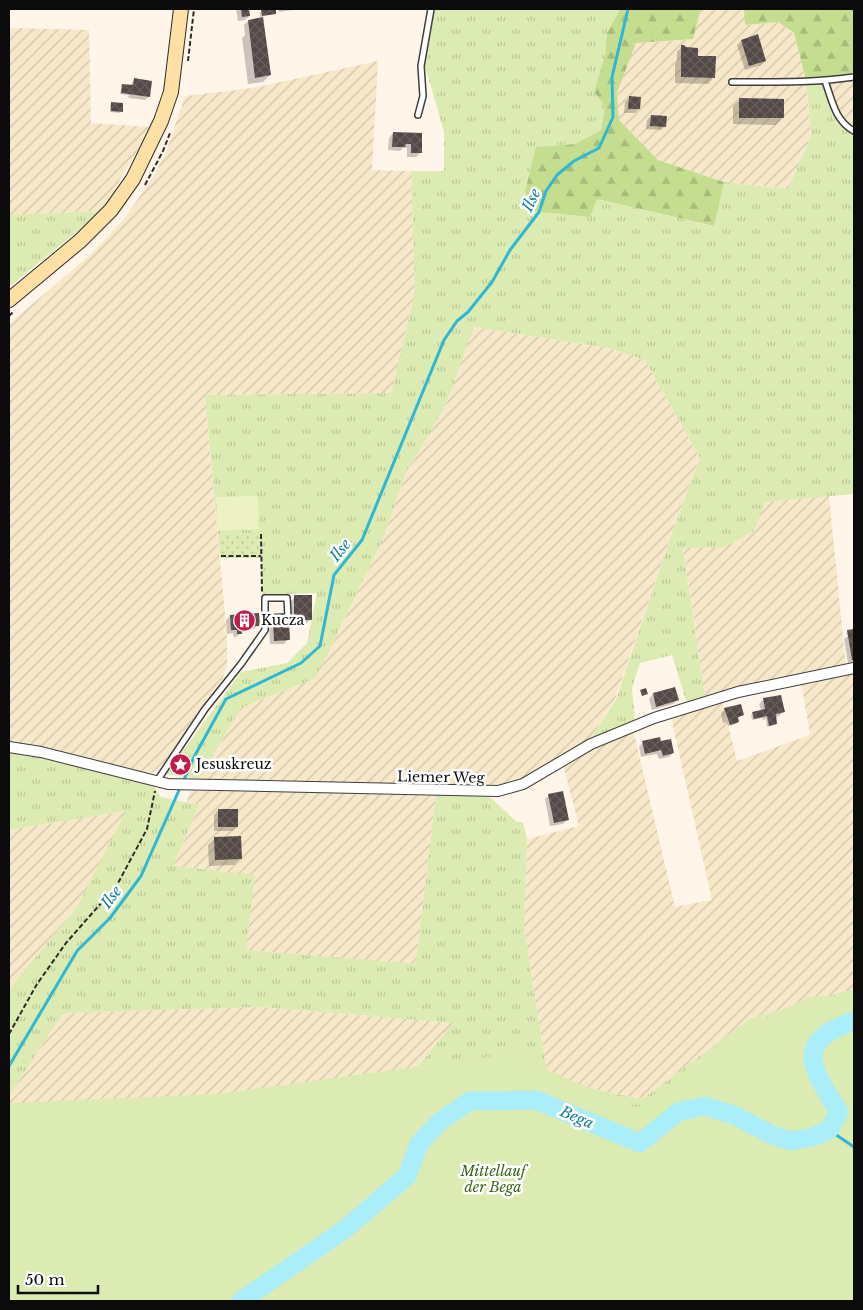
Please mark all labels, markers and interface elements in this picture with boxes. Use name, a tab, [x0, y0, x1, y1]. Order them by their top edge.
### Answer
water label: Ilse	[517, 185, 545, 215]
water label: Ilse	[325, 535, 355, 566]
building icon: Kucza	[233, 608, 257, 632]
place label: Kucza	[261, 611, 304, 629]
place icon: Jesuskreuz	[168, 752, 192, 776]
place label: Jesuskreuz	[194, 755, 272, 773]
street label: Liemer Weg	[397, 767, 486, 787]
water label: Ilse	[96, 882, 126, 913]
water label: Bega	[556, 1101, 597, 1133]
park label: Mittellauf der Bega	[459, 1162, 529, 1196]
scale bar	[18, 1262, 98, 1294]
text: 50 m	[25, 1270, 65, 1289]

